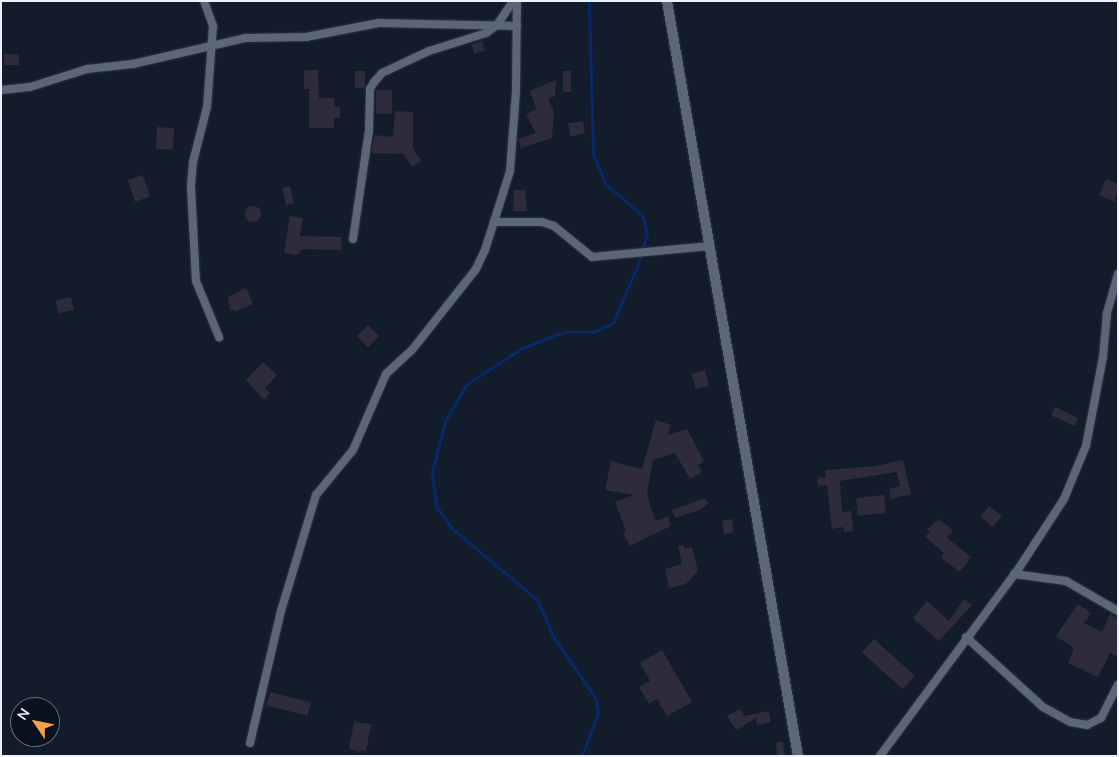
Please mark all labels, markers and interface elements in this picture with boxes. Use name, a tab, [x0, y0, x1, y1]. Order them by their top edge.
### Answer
north arrow	[10, 697, 60, 747]
text: N	[13, 705, 34, 724]

